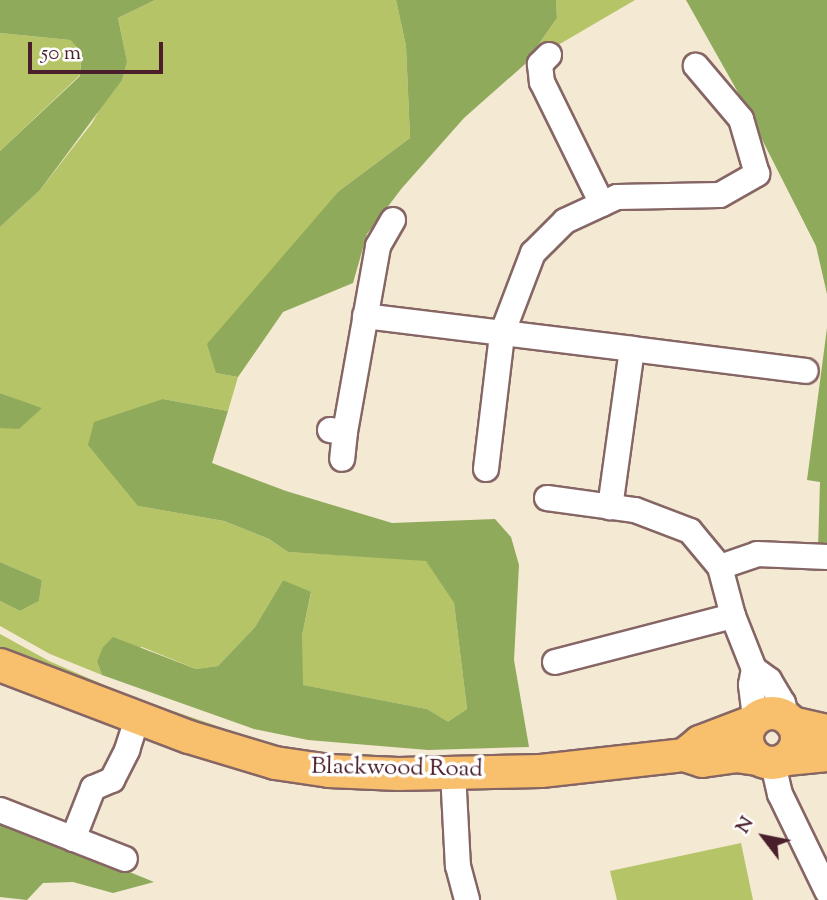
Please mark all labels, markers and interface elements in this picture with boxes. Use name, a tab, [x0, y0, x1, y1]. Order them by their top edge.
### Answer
scale bar	[32, 28, 166, 72]
text: 50 m	[41, 39, 81, 69]
street label: Blackwood Road	[311, 753, 483, 785]
north arrow	[729, 802, 799, 872]
text: N	[730, 812, 761, 839]

